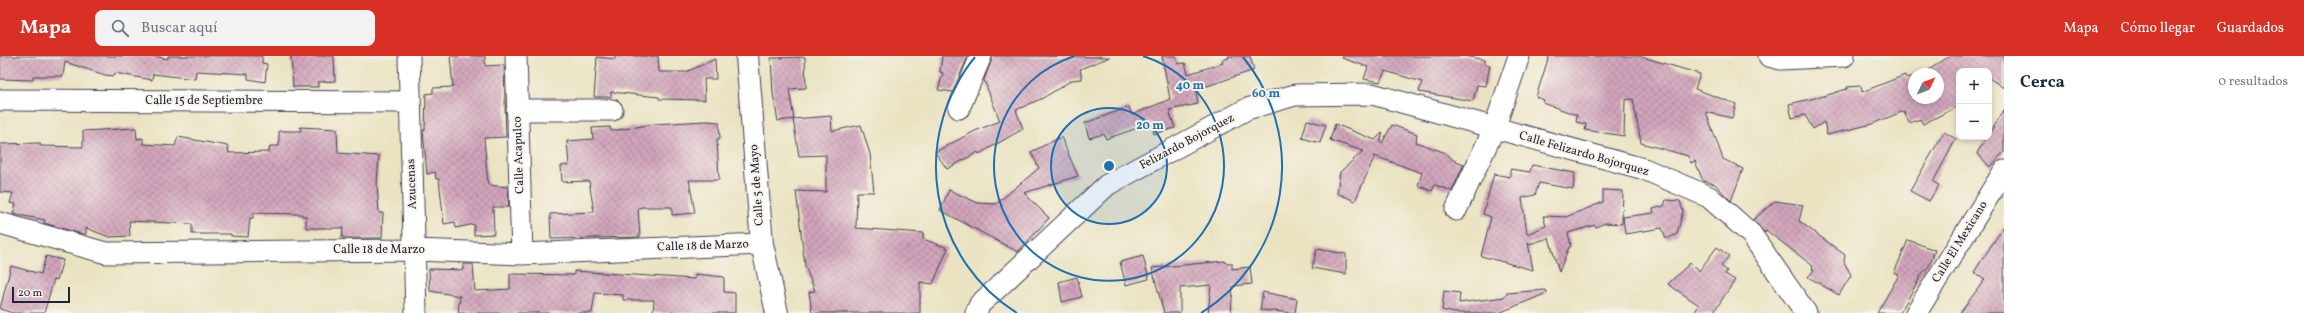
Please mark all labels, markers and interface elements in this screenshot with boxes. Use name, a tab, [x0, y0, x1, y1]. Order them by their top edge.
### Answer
search box	[95, 10, 375, 46]
text: Mapa	[20, 15, 71, 41]
icon: search	[109, 17, 131, 39]
text: Buscar aquí	[141, 18, 217, 39]
text: Mapa	[2064, 19, 2099, 38]
text: Cómo llegar	[2121, 19, 2195, 38]
text: Guardados	[2217, 19, 2284, 38]
north arrow	[1908, 68, 1944, 104]
map controls	[1956, 68, 1992, 140]
button: +	[1956, 68, 1992, 104]
text: Cerca	[2020, 71, 2065, 94]
text: 0 resultados	[2218, 73, 2288, 91]
text: 40 m	[1176, 78, 1205, 94]
text: 60 m	[1252, 86, 1280, 102]
street label: Calle 15 de Septiembre	[145, 93, 263, 109]
button: −	[1956, 104, 1992, 140]
street label: Felizardo Bojorquez	[1137, 110, 1237, 174]
street label: Calle Acapulco	[510, 116, 528, 194]
text: 20 m	[1136, 118, 1164, 134]
street label: Calle Felizardo Bojorquez	[1517, 128, 1651, 180]
street label: Calle 5 de Mayo	[746, 144, 768, 226]
street label: Azucenas	[403, 158, 421, 210]
centre of rings	[1102, 159, 1116, 173]
street label: Calle El Mexicano	[1928, 198, 1992, 286]
street label: Calle 18 de Marzo	[657, 236, 749, 256]
street label: Calle 18 de Marzo	[333, 242, 425, 258]
scale bar	[12, 285, 70, 304]
text: 20 m	[18, 286, 42, 301]

